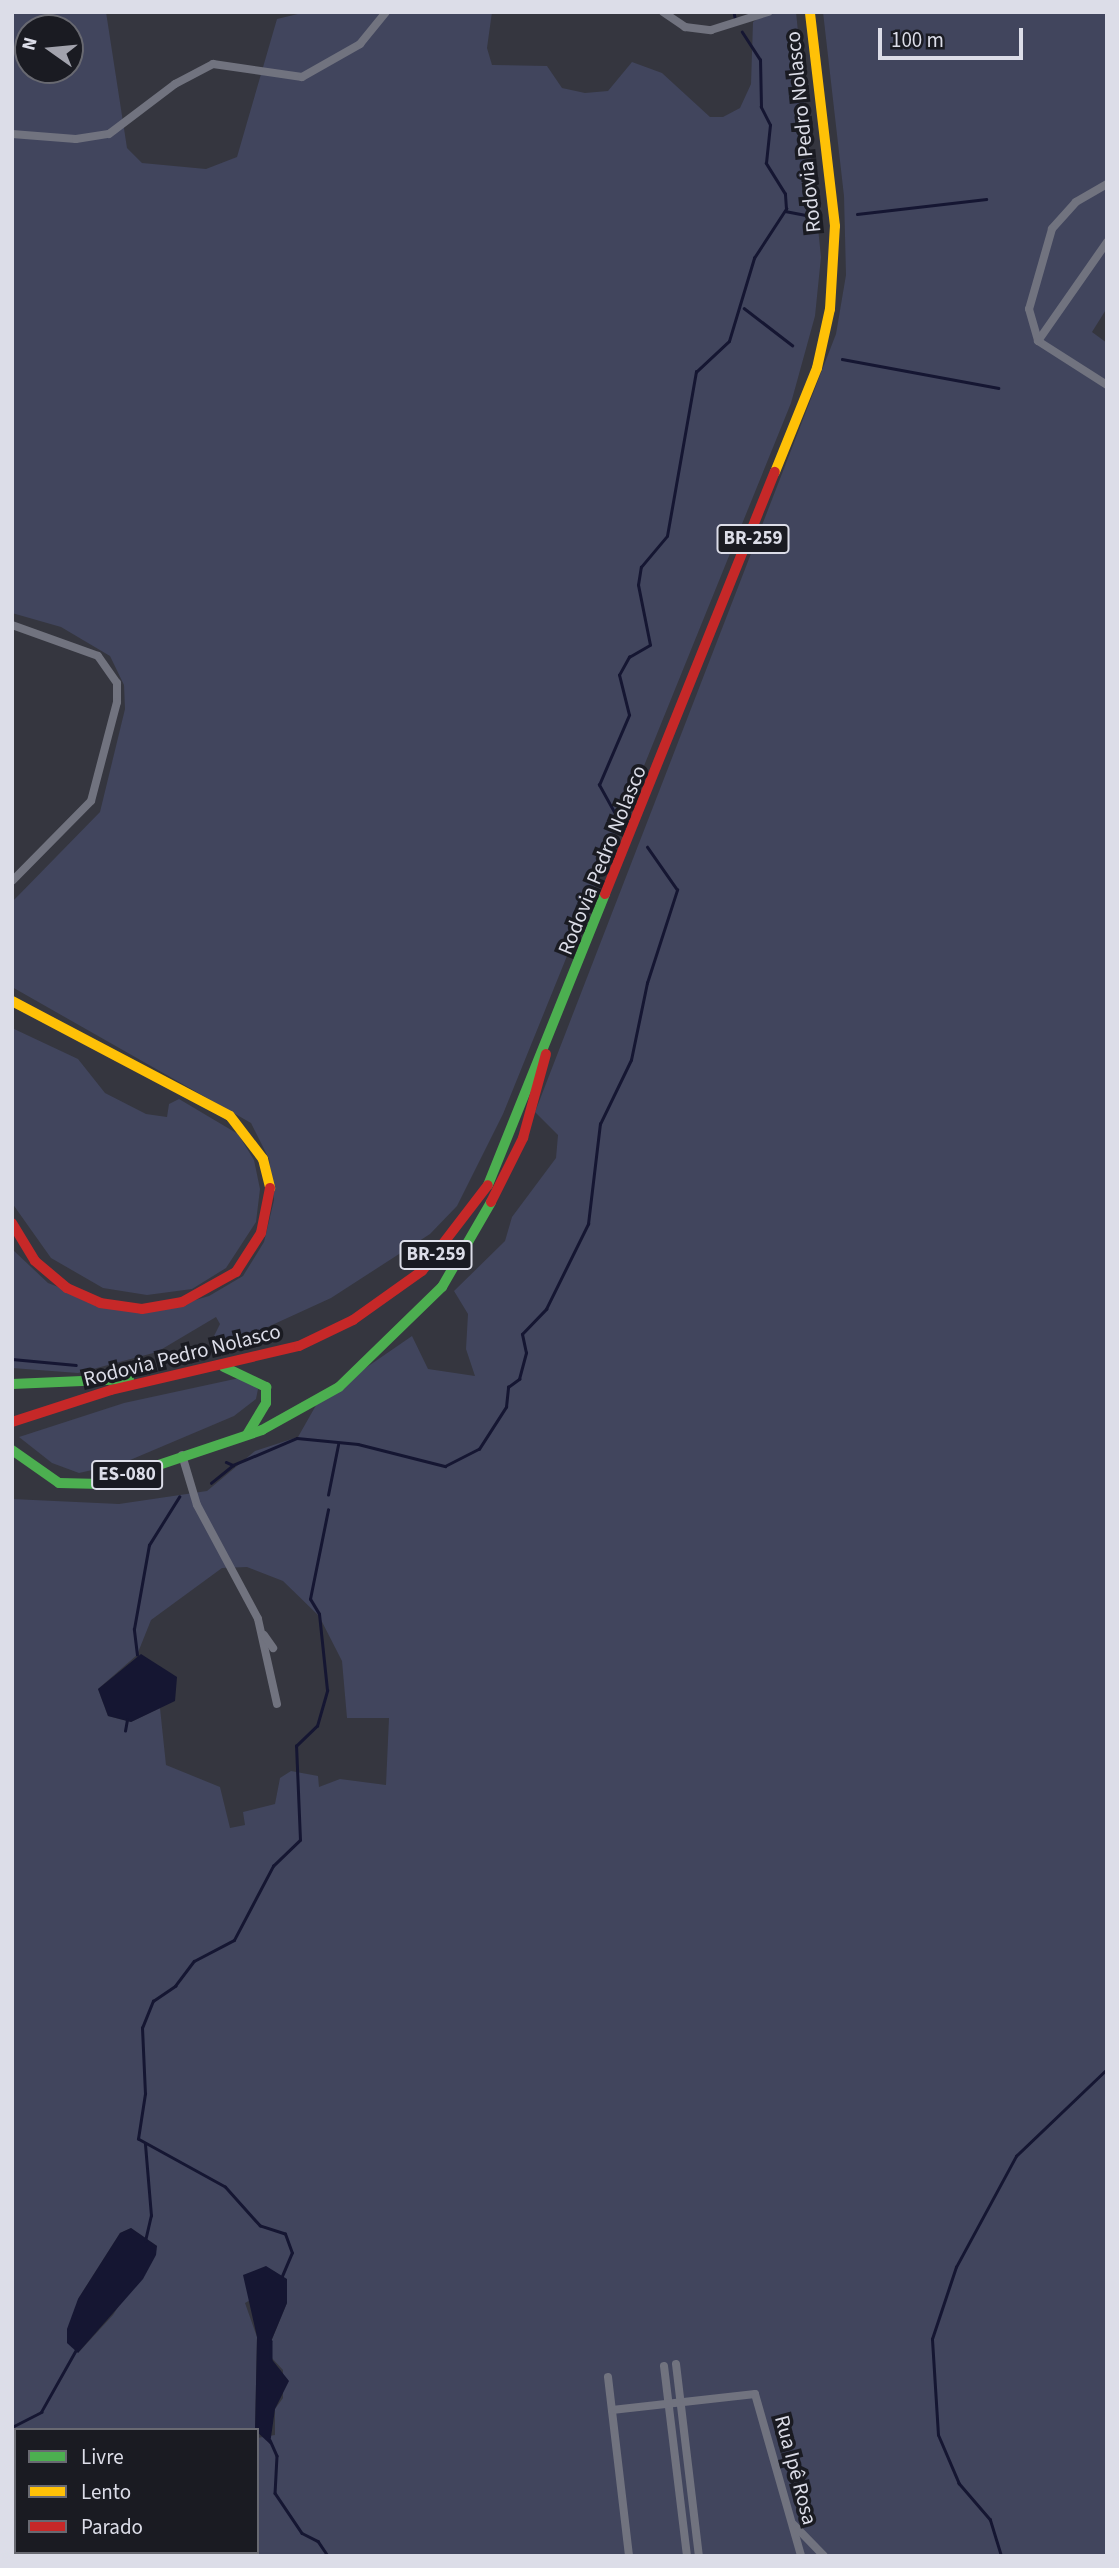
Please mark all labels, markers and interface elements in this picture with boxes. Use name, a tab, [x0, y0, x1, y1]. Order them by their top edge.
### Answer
north arrow	[14, 14, 84, 84]
scale bar	[881, 14, 1026, 58]
text: 100 m	[891, 25, 944, 55]
street label: Rodovia Pedro Nolasco	[780, 30, 826, 234]
text: N	[15, 34, 45, 54]
road number: BR-259	[716, 524, 790, 554]
street label: Rodovia Pedro Nolasco	[552, 762, 652, 958]
road number: BR-259	[399, 1240, 473, 1270]
street label: Rodovia Pedro Nolasco	[81, 1318, 283, 1392]
road number: ES-080	[90, 1460, 164, 1490]
street label: Rua Ipê Rosa	[769, 2412, 823, 2528]
legend	[14, 2428, 259, 2554]
text: Livre	[81, 2442, 124, 2472]
text: Lento	[81, 2477, 131, 2507]
text: Parado	[81, 2512, 143, 2542]

